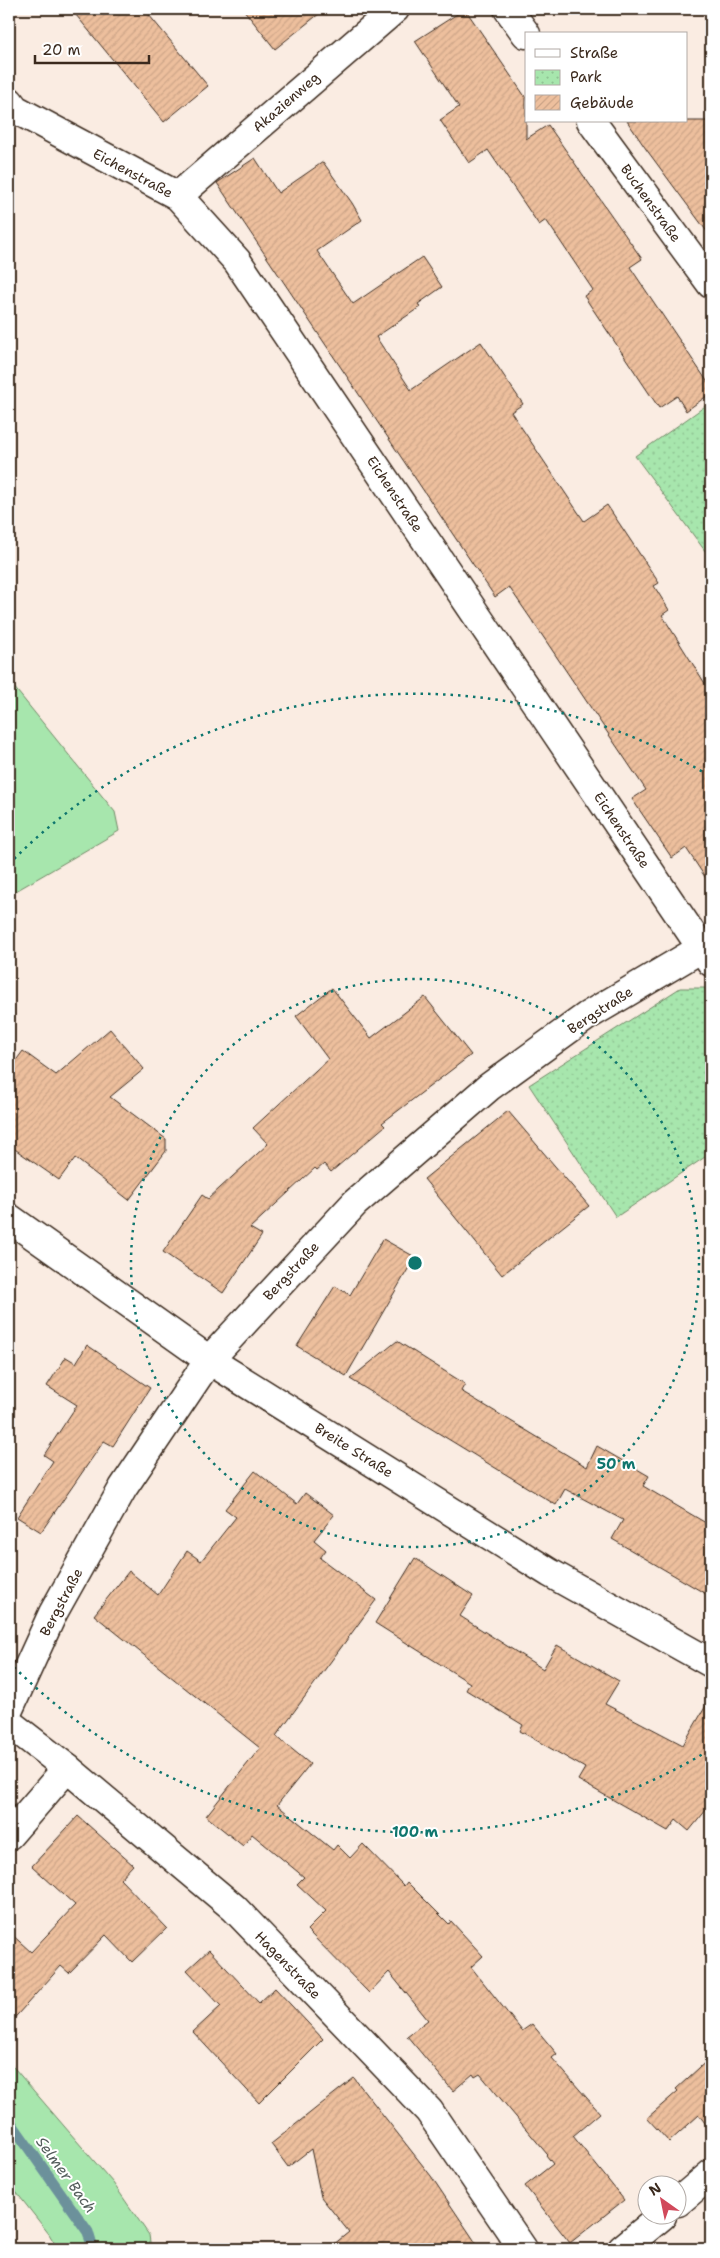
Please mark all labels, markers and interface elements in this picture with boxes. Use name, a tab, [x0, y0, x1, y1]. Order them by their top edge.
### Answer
scale bar	[35, 32, 149, 64]
legend	[525, 32, 688, 122]
text: 20 m	[42, 40, 81, 60]
text: Straße	[570, 43, 618, 63]
text: Park	[570, 67, 602, 87]
street label: Akazienweg	[249, 68, 323, 136]
text: Gebäude	[570, 93, 634, 113]
street label: Eichenstraße	[90, 144, 176, 202]
street label: Buchenstraße	[617, 161, 685, 246]
street label: Eichenstraße	[363, 452, 427, 536]
street label: Eichenstraße	[590, 788, 654, 872]
street label: Bergstraße	[564, 982, 636, 1038]
street label: Bergstraße	[259, 1238, 323, 1304]
centre of rings	[406, 1254, 424, 1272]
street label: Breite Straße	[311, 1419, 397, 1481]
text: 50 m	[597, 1454, 636, 1474]
street label: Bergstraße	[36, 1565, 86, 1639]
text: 100 m	[392, 1822, 438, 1842]
street label: Hagenstraße	[251, 1927, 325, 2003]
water label: Selmer Bach	[32, 2133, 100, 2217]
north arrow	[638, 2176, 688, 2226]
text: N	[645, 2179, 664, 2200]

